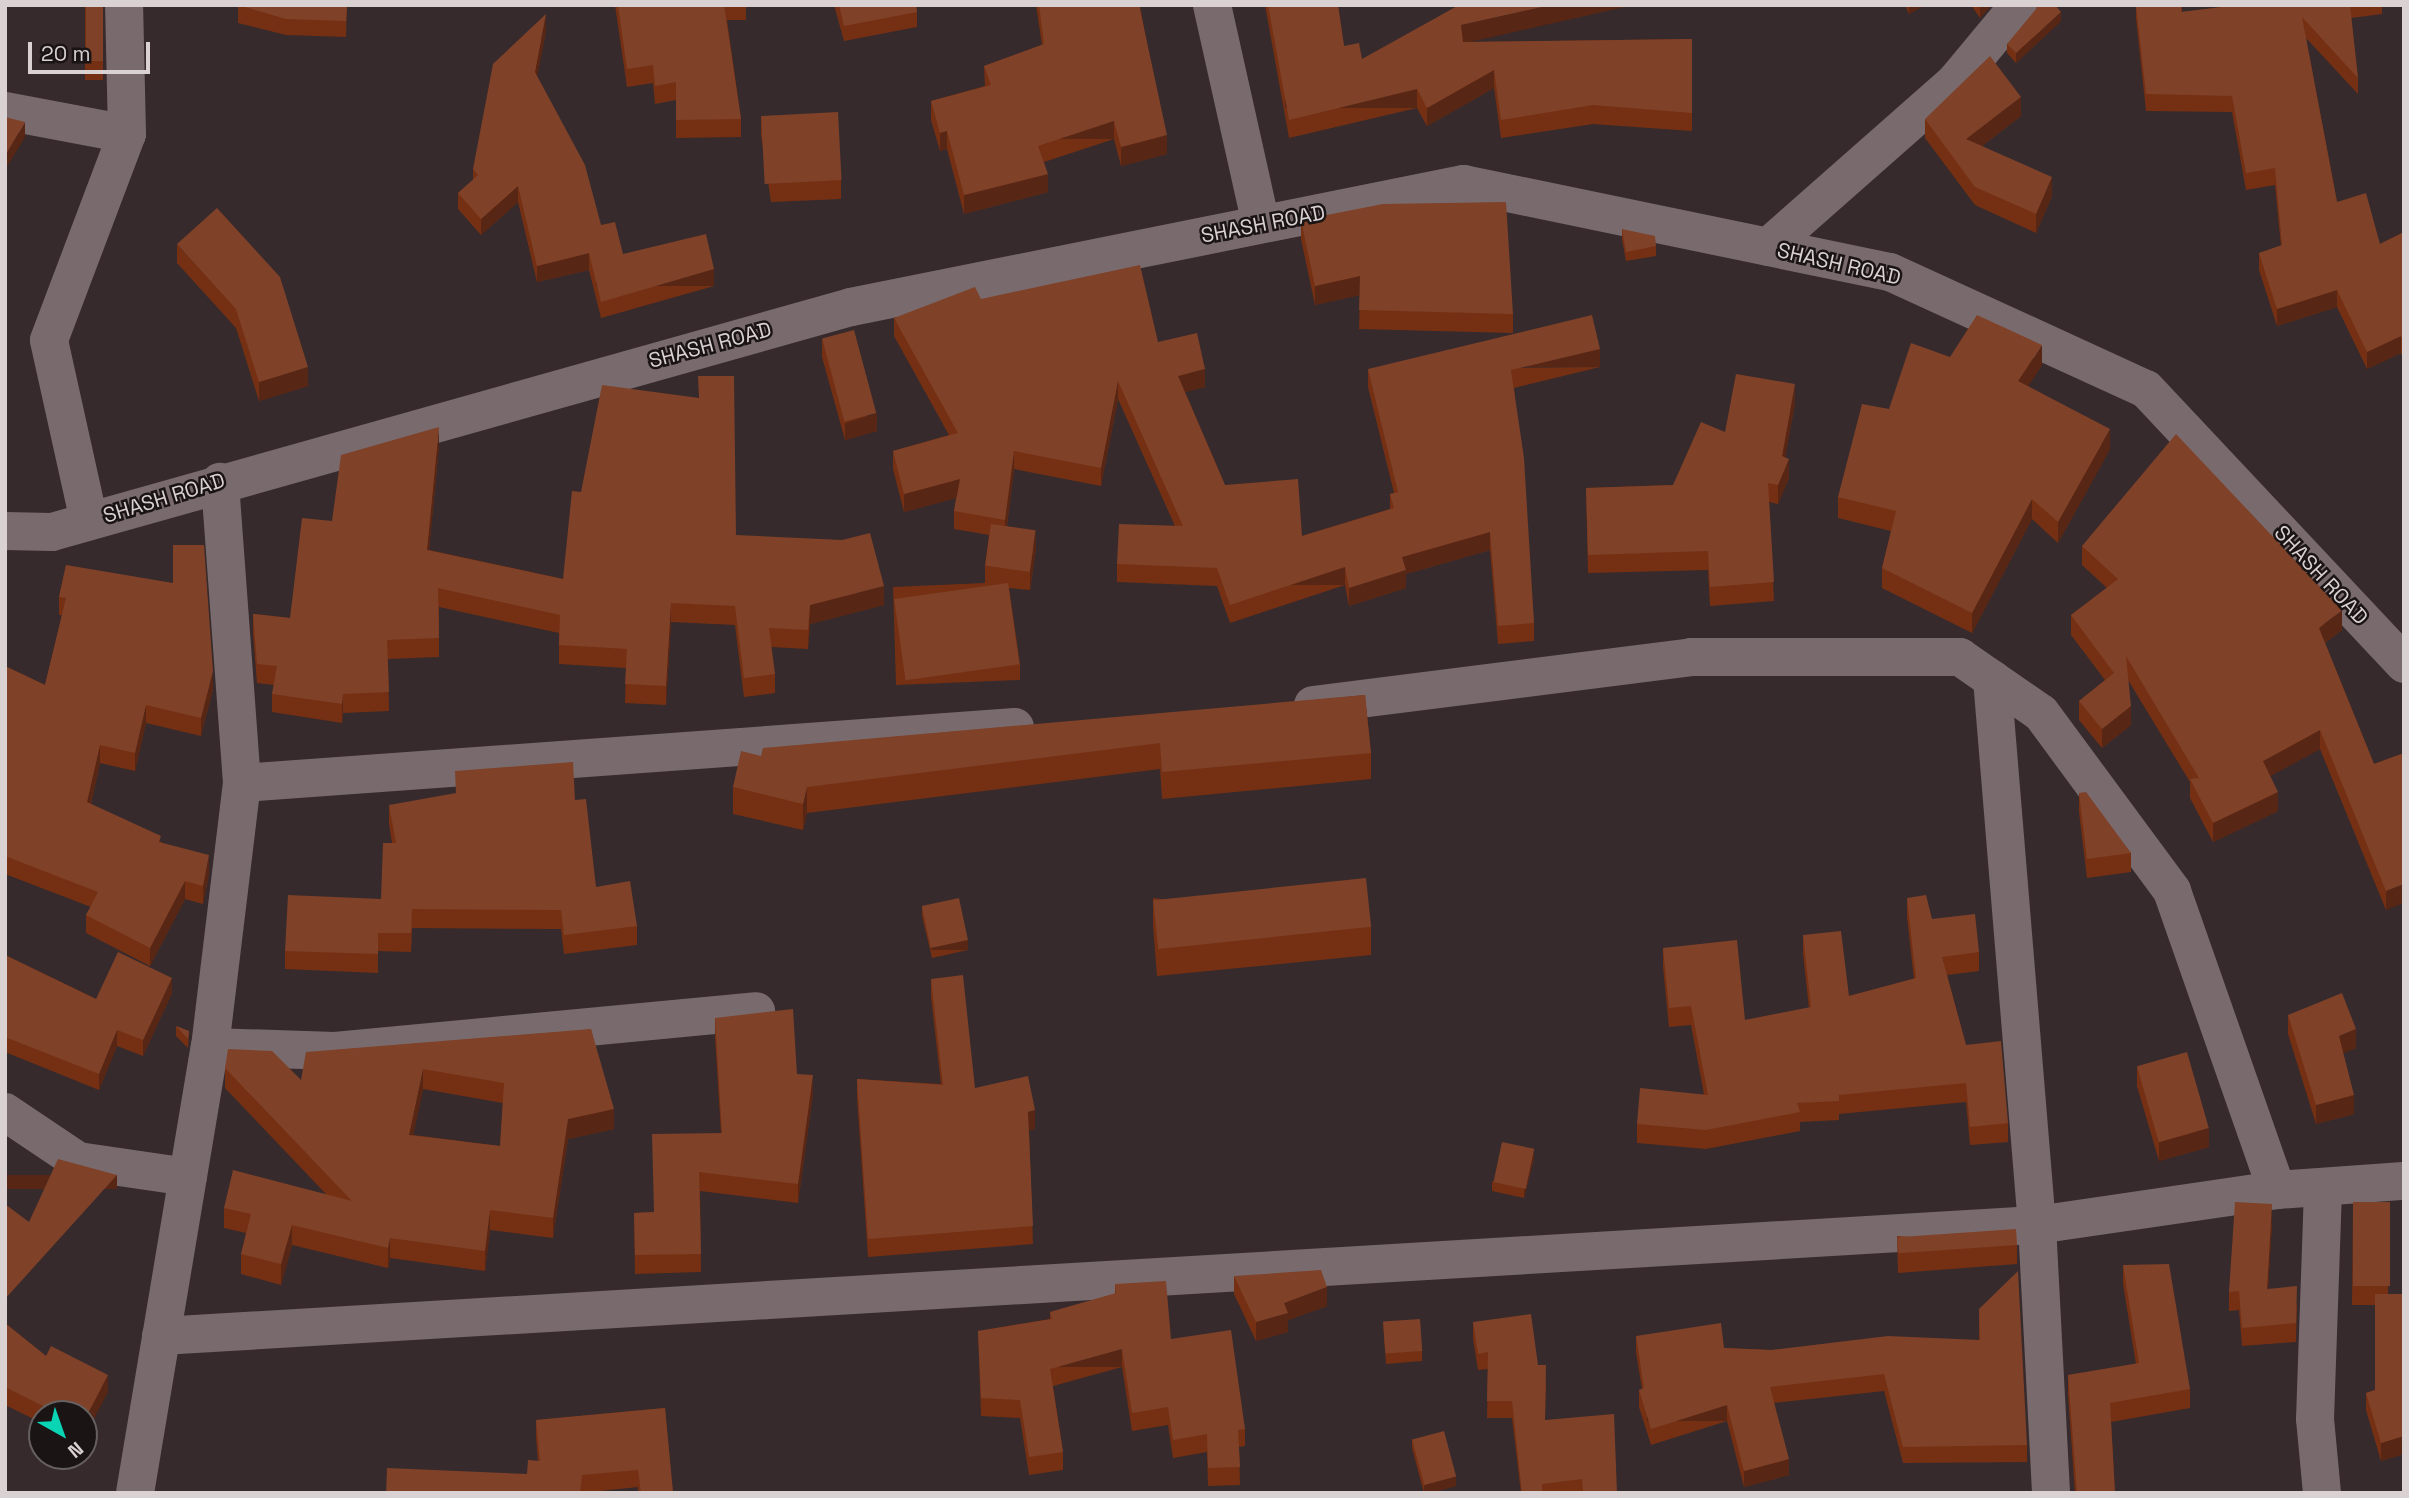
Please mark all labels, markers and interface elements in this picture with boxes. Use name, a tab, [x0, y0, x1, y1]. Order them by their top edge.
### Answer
scale bar	[32, 28, 154, 72]
text: 20 m	[41, 40, 91, 67]
street label: SHASH ROAD	[1199, 200, 1327, 248]
street label: SHASH ROAD	[1775, 238, 1903, 290]
street label: SHASH ROAD	[646, 317, 774, 373]
street label: SHASH ROAD	[100, 468, 228, 528]
street label: SHASH ROAD	[2269, 520, 2373, 630]
north arrow	[28, 1400, 98, 1470]
text: N	[63, 1436, 88, 1464]

